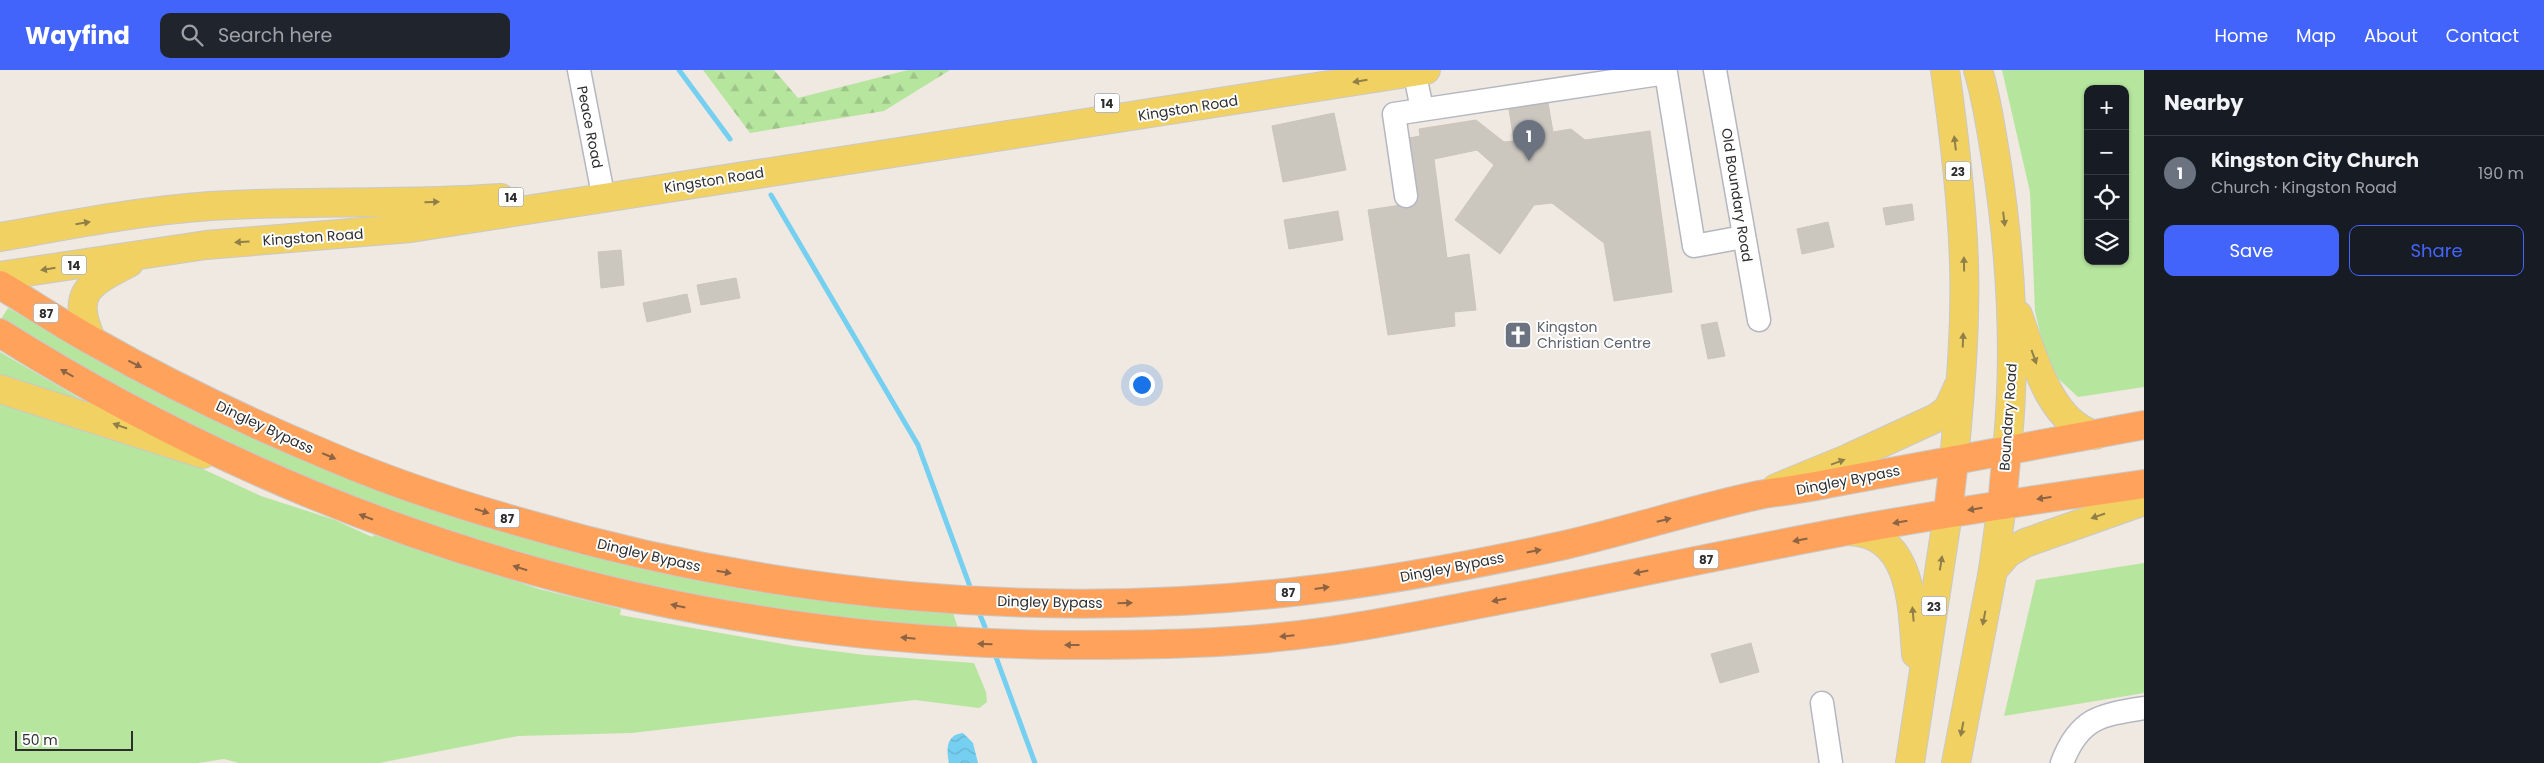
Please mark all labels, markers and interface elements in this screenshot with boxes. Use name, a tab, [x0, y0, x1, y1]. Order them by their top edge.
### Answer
search box	[160, 13, 510, 58]
text: Wayfind	[25, 19, 130, 52]
icon: search	[178, 21, 206, 49]
text: Search here	[218, 22, 332, 49]
text: Home	[2214, 23, 2268, 48]
text: Map	[2296, 23, 2336, 48]
text: About	[2364, 23, 2418, 48]
text: Contact	[2446, 23, 2519, 48]
one-way arrow	[1352, 77, 1368, 85]
street label: Peace Road	[572, 84, 608, 170]
map controls	[2084, 85, 2129, 265]
button: +	[2084, 85, 2129, 130]
text: Nearby	[2164, 88, 2244, 117]
street label: Kingston Road	[1137, 90, 1239, 126]
road number: 14	[1094, 93, 1120, 112]
pin: 1	[1513, 120, 1545, 161]
street label: Old Boundary Road	[1717, 127, 1757, 263]
button: −	[2084, 130, 2129, 175]
one-way arrow	[1951, 134, 1959, 150]
text: Kingston City Church	[2211, 147, 2419, 174]
street label: Kingston Road	[663, 162, 765, 198]
road number: 23	[1946, 162, 1970, 180]
text: 1	[2177, 162, 2183, 185]
text: 190 m	[2478, 162, 2524, 185]
button: locate	[2084, 175, 2129, 220]
text: Church · Kingston Road	[2211, 176, 2397, 199]
road number: 14	[498, 188, 524, 206]
one-way arrow	[424, 198, 440, 206]
one-way arrow	[2000, 211, 2008, 227]
one-way arrow	[75, 218, 91, 226]
button: layers	[2084, 220, 2129, 265]
street label: Kingston Road	[262, 224, 364, 250]
button: Save	[2164, 225, 2339, 276]
button: Share	[2349, 225, 2524, 276]
one-way arrow	[234, 238, 250, 246]
road number: 14	[62, 256, 86, 274]
one-way arrow	[1960, 256, 1968, 272]
one-way arrow	[39, 265, 55, 273]
road number: 87	[34, 304, 58, 322]
place label: Kingston Christian Centre	[1537, 317, 1651, 353]
church icon: Kingston Christian Centre	[1503, 320, 1533, 350]
one-way arrow	[1959, 331, 1967, 347]
one-way arrow	[2031, 349, 2038, 364]
one-way arrow	[128, 360, 142, 368]
street label: Boundary Road	[1994, 363, 2022, 471]
one-way arrow	[60, 369, 73, 378]
your location	[1129, 372, 1155, 398]
street label: Dingley Bypass	[213, 396, 317, 458]
one-way arrow	[112, 422, 127, 430]
one-way arrow	[322, 452, 337, 460]
one-way arrow	[1831, 458, 1846, 466]
street label: Dingley Bypass	[1794, 460, 1902, 500]
one-way arrow	[2035, 494, 2051, 502]
one-way arrow	[1967, 506, 1983, 514]
one-way arrow	[475, 507, 490, 515]
road number: 87	[494, 508, 520, 528]
one-way arrow	[358, 513, 373, 521]
one-way arrow	[2090, 513, 2105, 520]
one-way arrow	[1656, 516, 1671, 524]
one-way arrow	[1892, 518, 1908, 526]
street label: Dingley Bypass	[595, 533, 703, 577]
one-way arrow	[1792, 537, 1808, 545]
street label: Dingley Bypass	[1398, 547, 1506, 587]
one-way arrow	[1526, 547, 1541, 555]
road number: 87	[1694, 549, 1718, 568]
one-way arrow	[1938, 555, 1946, 571]
one-way arrow	[512, 564, 527, 572]
one-way arrow	[717, 569, 733, 577]
one-way arrow	[1632, 569, 1648, 577]
road number: 87	[1276, 582, 1300, 602]
one-way arrow	[1315, 584, 1331, 592]
street label: Dingley Bypass	[997, 591, 1103, 613]
road number: 23	[1922, 596, 1946, 616]
one-way arrow	[1490, 597, 1506, 605]
one-way arrow	[1118, 599, 1134, 607]
one-way arrow	[671, 602, 686, 610]
one-way arrow	[1909, 606, 1917, 622]
one-way arrow	[1979, 610, 1987, 626]
one-way arrow	[1278, 632, 1294, 640]
one-way arrow	[900, 634, 916, 642]
one-way arrow	[977, 639, 993, 647]
one-way arrow	[1064, 641, 1080, 649]
one-way arrow	[1958, 722, 1966, 738]
scale bar	[15, 728, 132, 751]
text: 50 m	[22, 730, 58, 750]

